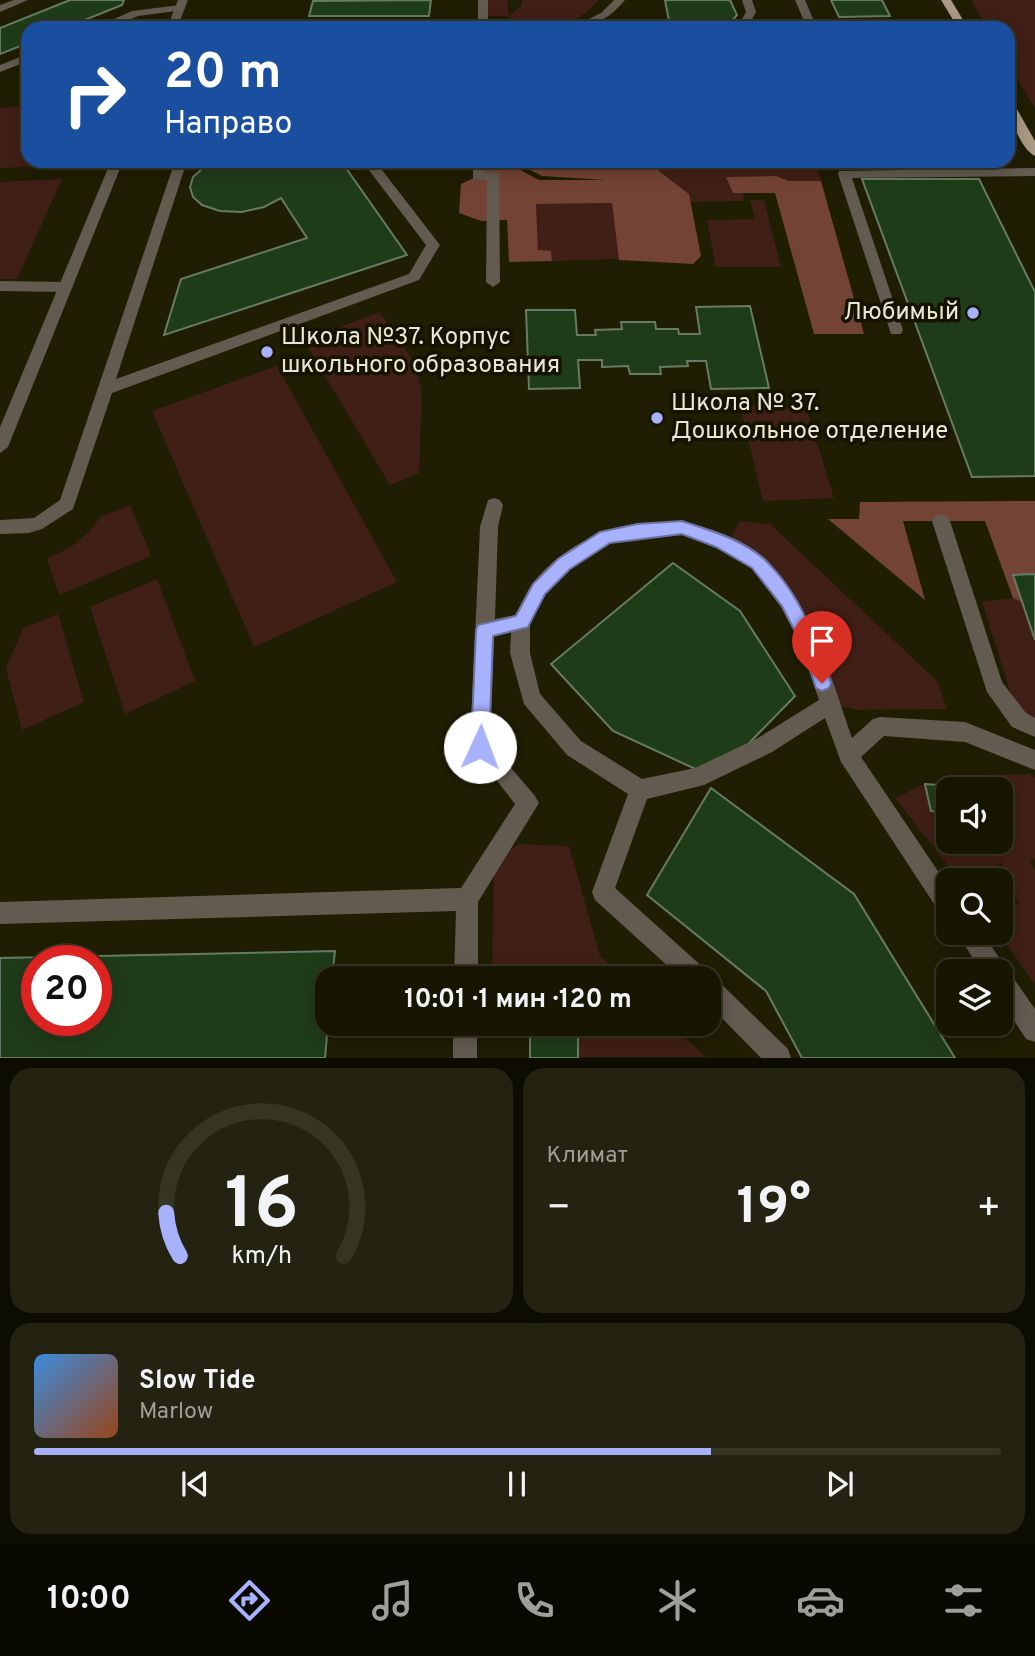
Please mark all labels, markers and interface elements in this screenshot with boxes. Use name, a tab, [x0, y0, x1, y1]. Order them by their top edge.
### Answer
text: 20 m	[164, 44, 281, 106]
icon: right	[49, 49, 140, 140]
text: Направо	[164, 105, 292, 145]
place label: Любимый	[843, 298, 959, 328]
marker: Любимый	[965, 305, 981, 321]
place label: Школа №37. Корпус школьного образования	[281, 323, 560, 381]
marker: Школа №37. Корпус школьного образования	[259, 344, 275, 360]
place label: Школа № 37. Дошкольное отделение	[671, 389, 948, 447]
marker: Школа № 37. Дошкольное отделение	[649, 410, 665, 426]
pin	[792, 611, 852, 683]
icon: arrive	[803, 622, 841, 660]
position arrow	[443, 710, 517, 784]
map controls	[936, 777, 1013, 1036]
button: sound	[936, 777, 1013, 854]
button: search	[936, 868, 1013, 945]
speed limit sign: 20	[21, 945, 112, 1036]
button: layers	[936, 959, 1013, 1036]
text: 10:01 · 1 мин · 120 m	[404, 984, 632, 1017]
text: Климат	[547, 1142, 628, 1171]
text: 16	[224, 1163, 298, 1255]
text: 19°	[737, 1176, 811, 1242]
text: −	[547, 1185, 571, 1234]
text: +	[976, 1185, 1001, 1234]
text: km/h	[231, 1241, 292, 1273]
text: Slow Tide	[139, 1365, 256, 1398]
text: Marlow	[139, 1398, 213, 1427]
icon: previous	[176, 1465, 214, 1503]
icon: pause	[498, 1465, 536, 1503]
icon: next	[821, 1465, 859, 1503]
icon: directions	[225, 1576, 274, 1625]
icon: music	[368, 1576, 417, 1625]
icon: phone	[510, 1576, 559, 1625]
icon: climate	[653, 1576, 702, 1625]
icon: car	[796, 1576, 845, 1625]
icon: filters	[939, 1576, 988, 1625]
text: 10:00	[47, 1580, 131, 1620]

